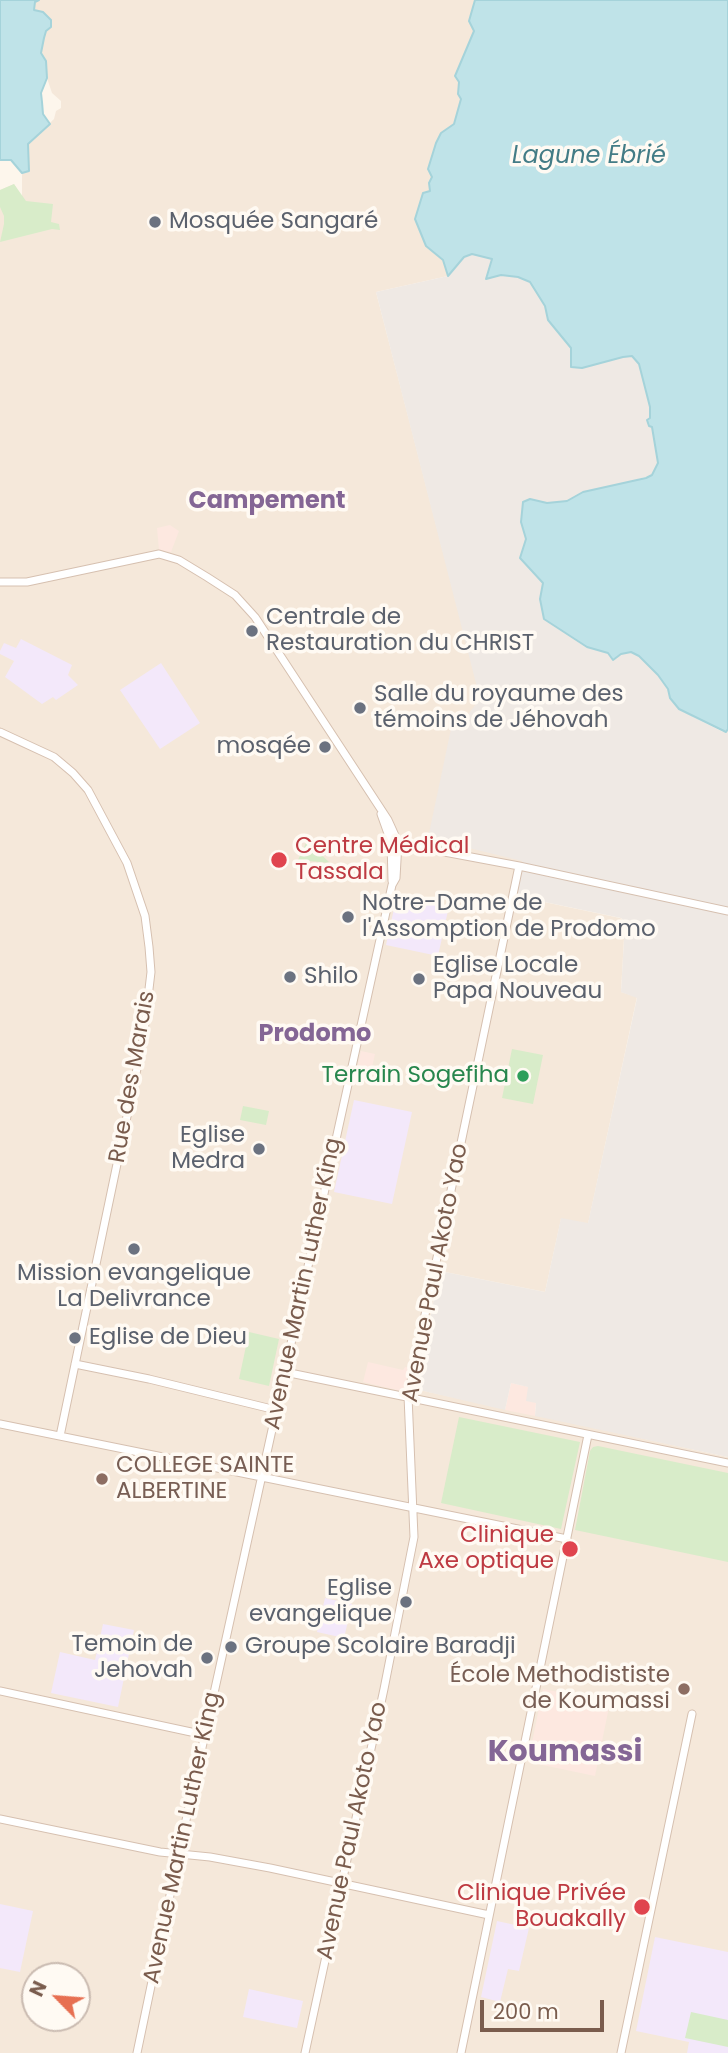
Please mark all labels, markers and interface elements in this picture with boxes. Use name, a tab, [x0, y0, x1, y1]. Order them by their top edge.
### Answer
water label: Lagune Ébrié	[512, 143, 666, 171]
place label: Mosquée Sangaré	[169, 208, 378, 236]
marker: Mosquée Sangaré	[147, 214, 163, 230]
district label: Campement	[188, 488, 346, 516]
place label: Centrale de Restauration du CHRIST	[266, 604, 534, 658]
marker: Centrale de Restauration du CHRIST	[244, 623, 260, 639]
place label: Salle du royaume des témoins de Jéhovah	[374, 681, 624, 735]
marker: Salle du royaume des témoins de Jéhovah	[352, 700, 368, 716]
place label: mosqée	[217, 733, 311, 761]
marker: mosqée	[317, 739, 333, 755]
place label: Centre Médical Tassala	[295, 833, 470, 887]
marker: Centre Médical Tassala	[269, 850, 289, 870]
place label: Notre-Dame de l'Assomption de Prodomo	[362, 890, 656, 944]
marker: Notre-Dame de l'Assomption de Prodomo	[340, 909, 356, 925]
place label: Eglise Locale Papa Nouveau	[433, 952, 602, 1006]
place label: Shilo	[304, 963, 358, 991]
marker: Shilo	[282, 969, 298, 985]
marker: Eglise Locale Papa Nouveau	[411, 971, 427, 987]
street label: Rue des Marais	[104, 989, 162, 1165]
district label: Prodomo	[259, 1021, 371, 1049]
place label: Terrain Sogefiha	[322, 1062, 509, 1090]
marker: Terrain Sogefiha	[515, 1068, 531, 1084]
place label: Eglise Medra	[171, 1122, 245, 1176]
street label: Avenue Martin Luther King	[260, 1136, 348, 1432]
marker: Eglise Medra	[251, 1141, 267, 1157]
street label: Avenue Paul Akoto Yao	[397, 1141, 475, 1405]
marker: Mission evangelique La Delivrance	[126, 1241, 142, 1257]
place label: Mission evangelique La Delivrance	[17, 1260, 251, 1314]
place label: Eglise de Dieu	[89, 1324, 247, 1352]
marker: Eglise de Dieu	[67, 1330, 83, 1346]
place label: COLLEGE SAINTE ALBERTINE	[116, 1452, 294, 1506]
marker: COLLEGE SAINTE ALBERTINE	[94, 1471, 110, 1487]
place label: Clinique Axe optique	[418, 1522, 554, 1576]
marker: Clinique Axe optique	[560, 1539, 580, 1559]
place label: Eglise evangelique	[249, 1575, 392, 1629]
marker: Eglise evangelique	[398, 1594, 414, 1610]
place label: Temoin de Jehovah	[72, 1631, 193, 1685]
place label: Groupe Scolaire Baradji	[245, 1633, 516, 1661]
marker: Groupe Scolaire Baradji	[223, 1639, 239, 1655]
marker: Temoin de Jehovah	[199, 1650, 215, 1666]
place label: École Methodististe de Koumassi	[450, 1662, 670, 1716]
marker: École Methodististe de Koumassi	[676, 1681, 692, 1697]
street label: Avenue Martin Luther King	[139, 1690, 227, 1986]
street label: Avenue Paul Akoto Yao	[312, 1700, 394, 1962]
district label: Koumassi	[488, 1735, 642, 1771]
place label: Clinique Privée Bouakally	[457, 1880, 626, 1934]
marker: Clinique Privée Bouakally	[632, 1897, 652, 1917]
north arrow	[21, 1962, 91, 2032]
text: N	[23, 1977, 54, 2001]
scale bar	[483, 1986, 607, 2030]
text: 200 m	[493, 1997, 559, 2026]

